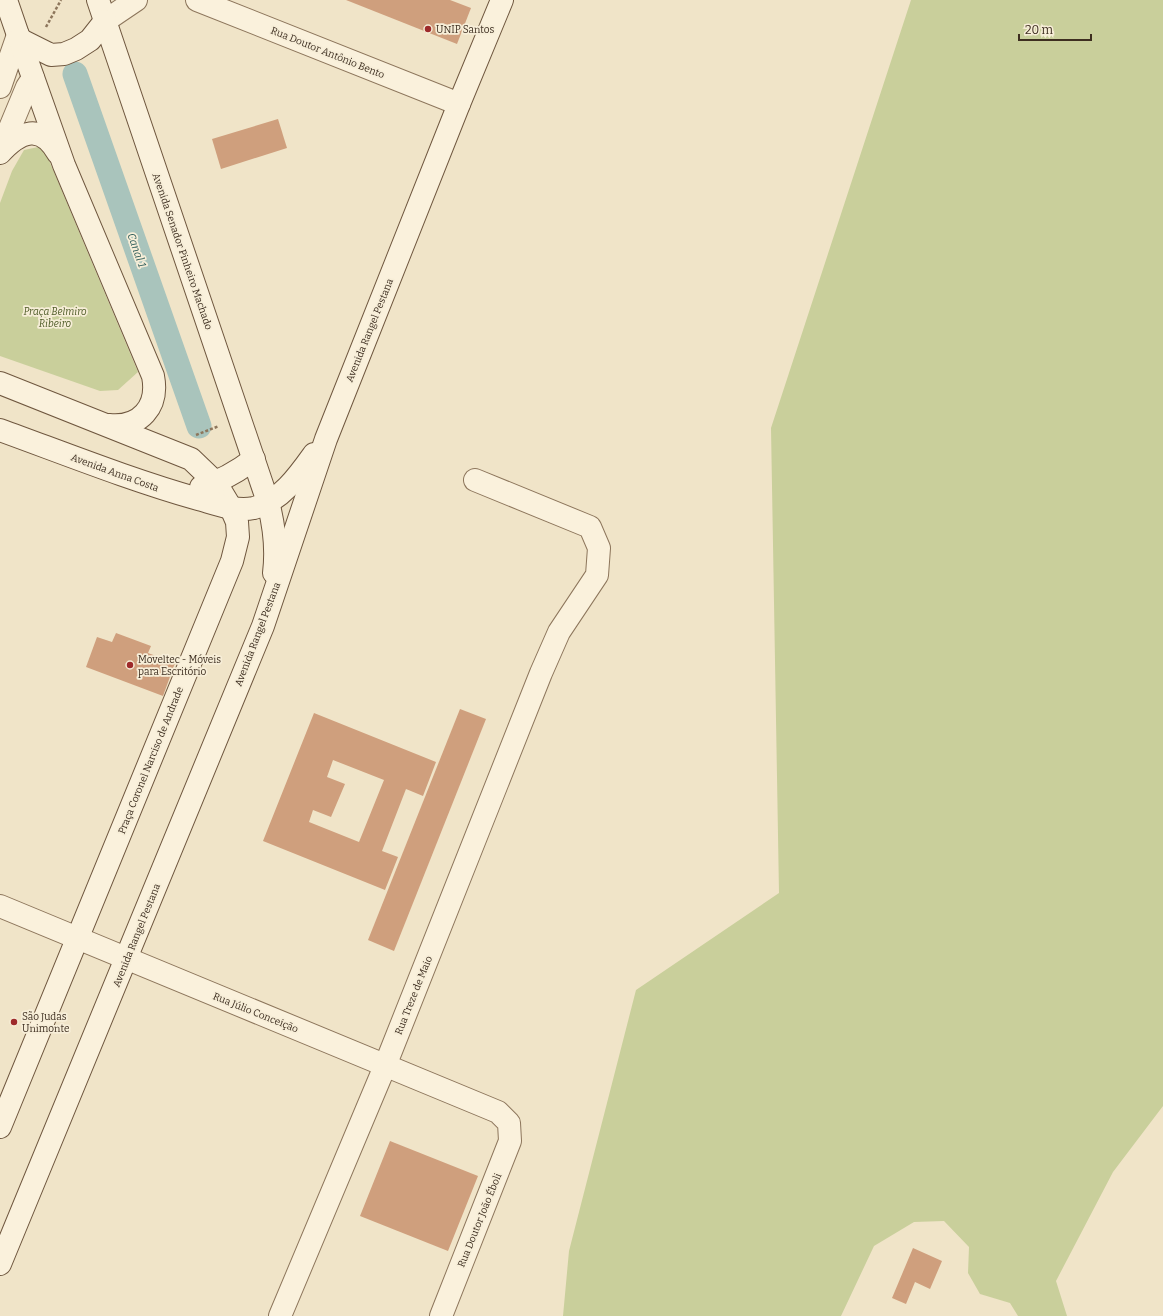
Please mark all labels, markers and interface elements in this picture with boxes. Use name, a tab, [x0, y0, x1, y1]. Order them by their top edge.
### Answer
scale bar	[1019, 16, 1091, 42]
text: 20 m	[1025, 23, 1054, 37]
street label: Rua Doutor Antônio Bento	[269, 24, 387, 81]
marker: UNIP Santos	[423, 24, 433, 34]
place label: UNIP Santos	[436, 24, 495, 36]
street label: Avenida Senador Pinheiro Machado	[149, 171, 215, 332]
water label: Canal 1	[124, 231, 149, 269]
street label: Avenida Rangel Pestana	[344, 276, 396, 384]
park label: Praça Belmiro Ribeiro	[23, 306, 87, 330]
street label: Avenida Anna Costa	[69, 451, 161, 495]
street label: Avenida Rangel Pestana	[233, 580, 284, 688]
place label: Moveltec - Móveis para Escritório	[138, 654, 221, 678]
marker: Moveltec - Móveis para Escritório	[125, 660, 135, 670]
street label: Praça Coronel Narciso de Andrade	[116, 685, 186, 836]
street label: Avenida Rangel Pestana	[111, 881, 163, 989]
street label: Rua Treze de Maio	[393, 954, 435, 1037]
street label: Rua Júlio Conceição	[211, 989, 301, 1036]
place label: São Judas Unimonte	[22, 1011, 69, 1035]
marker: São Judas Unimonte	[9, 1017, 19, 1027]
street label: Rua Doutor João Éboli	[454, 1171, 504, 1269]

